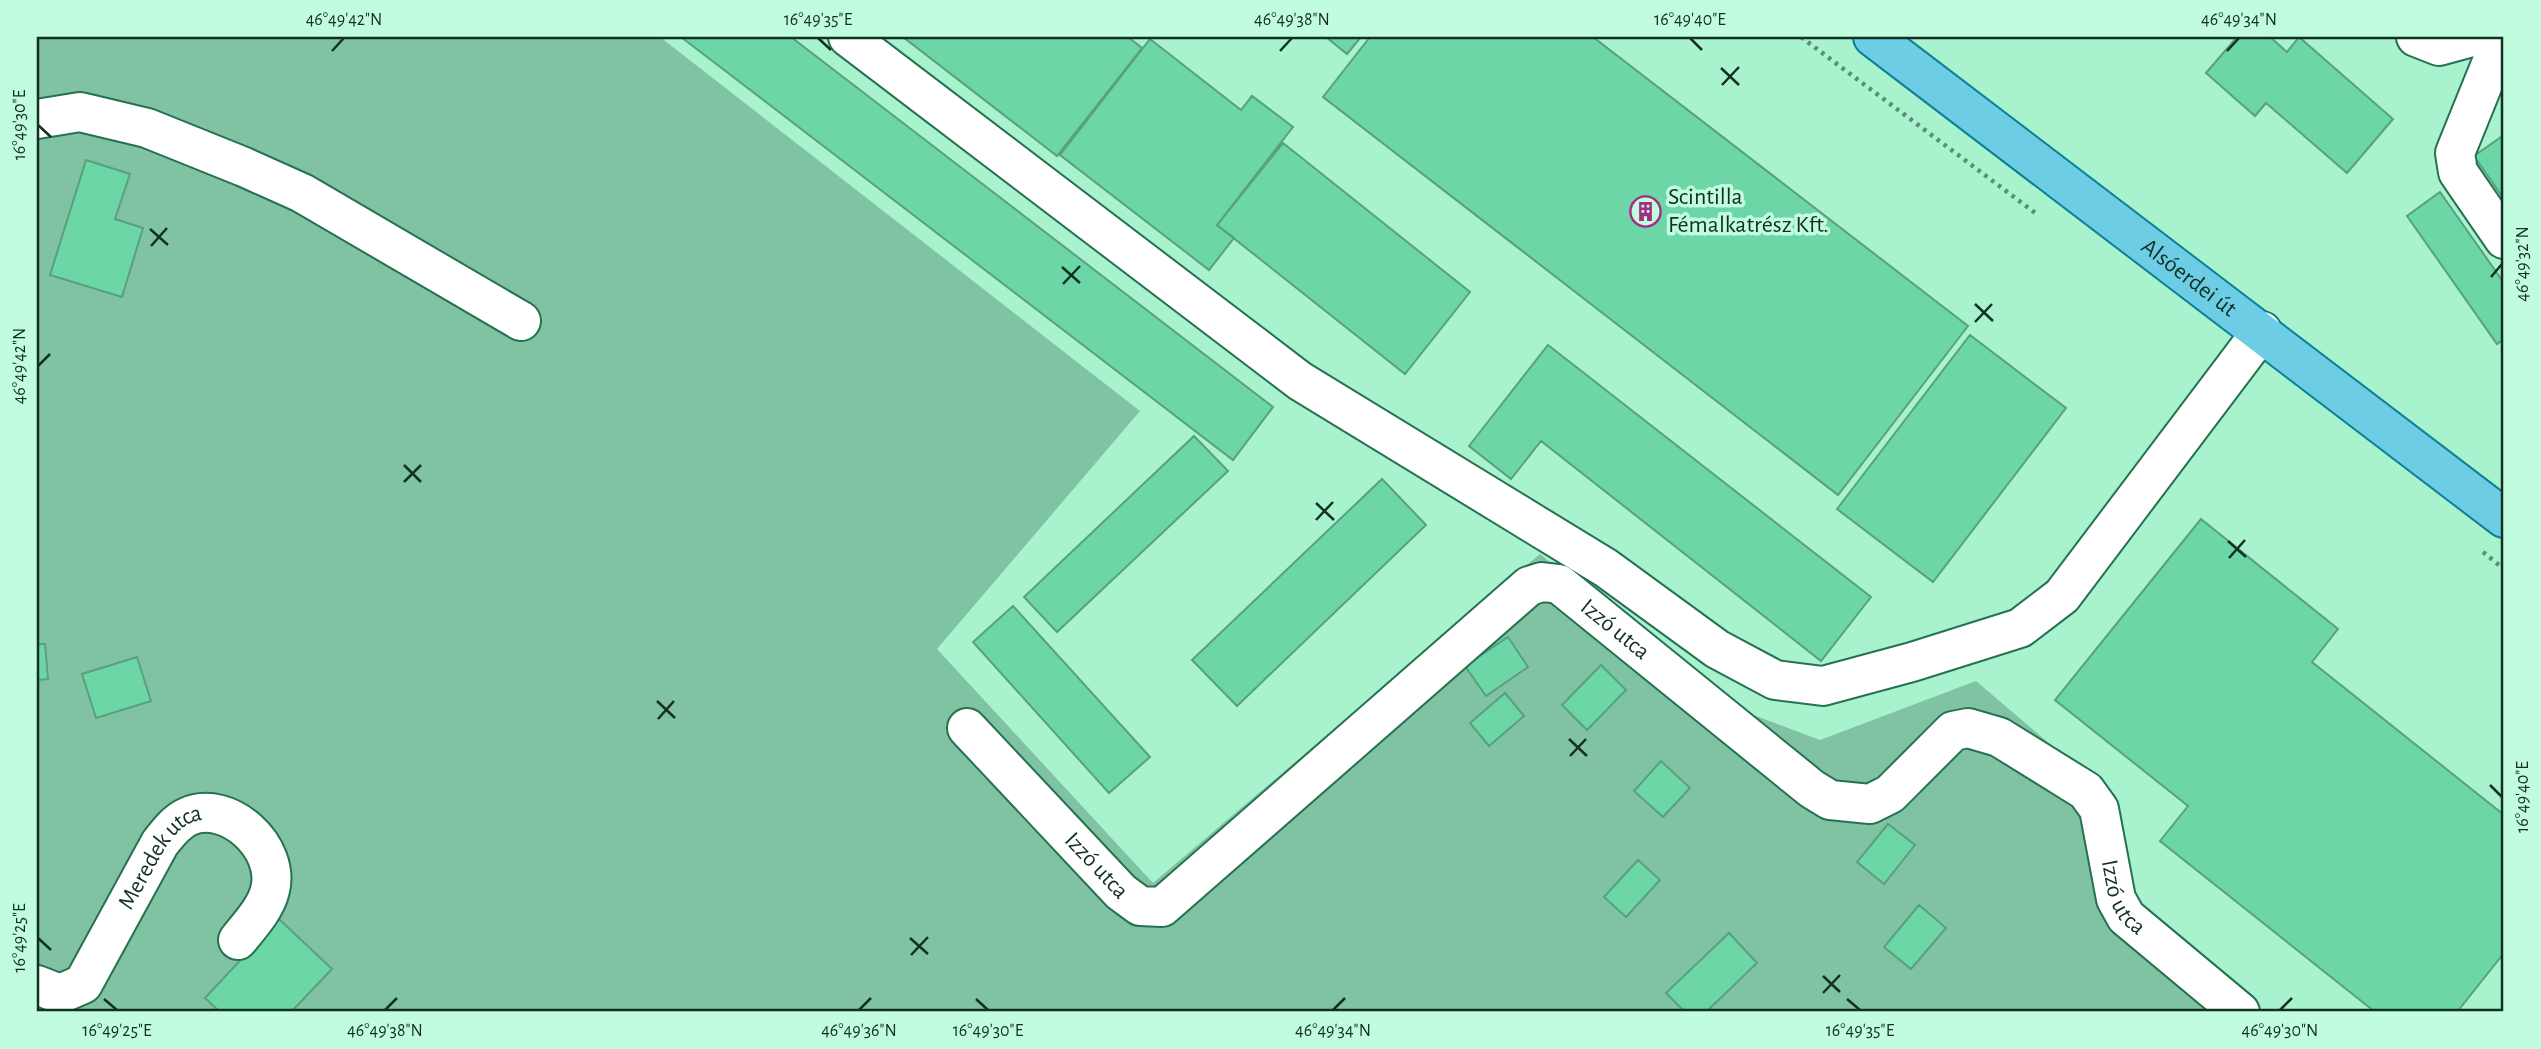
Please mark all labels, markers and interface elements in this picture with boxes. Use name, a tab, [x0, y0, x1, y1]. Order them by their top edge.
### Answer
text: 46°49'42"N	[306, 11, 382, 29]
text: 16°49'35"E	[784, 11, 853, 29]
text: 46°49'38"N	[1254, 11, 1330, 29]
text: 16°49'40"E	[1654, 11, 1726, 29]
text: 46°49'34"N	[2201, 11, 2277, 29]
text: 16°49'30"E	[11, 89, 29, 160]
place label: Scintilla Fémalkatrész Kft.	[1668, 185, 1829, 237]
building icon: Scintilla Fémalkatrész Kft.	[1628, 194, 1662, 228]
text: 46°49'32"N	[2514, 226, 2532, 302]
street label: Alsóerdei út	[2137, 234, 2241, 322]
text: 46°49'42"N	[11, 328, 29, 404]
street label: Izzó utca	[1576, 594, 1654, 664]
text: 16°49'40"E	[2514, 761, 2532, 833]
street label: Meredek utca	[114, 801, 204, 913]
street label: Izzó utca	[1060, 828, 1133, 904]
street label: Izzó utca	[2097, 858, 2150, 940]
text: 16°49'25"E	[11, 903, 29, 973]
text: 16°49'25"E	[82, 1022, 152, 1040]
text: 46°49'38"N	[347, 1022, 423, 1040]
text: 46°49'36"N	[821, 1022, 897, 1040]
text: 16°49'30"E	[953, 1022, 1024, 1040]
text: 46°49'34"N	[1295, 1022, 1371, 1040]
text: 16°49'35"E	[1826, 1022, 1895, 1040]
text: 46°49'30"N	[2242, 1022, 2318, 1040]

